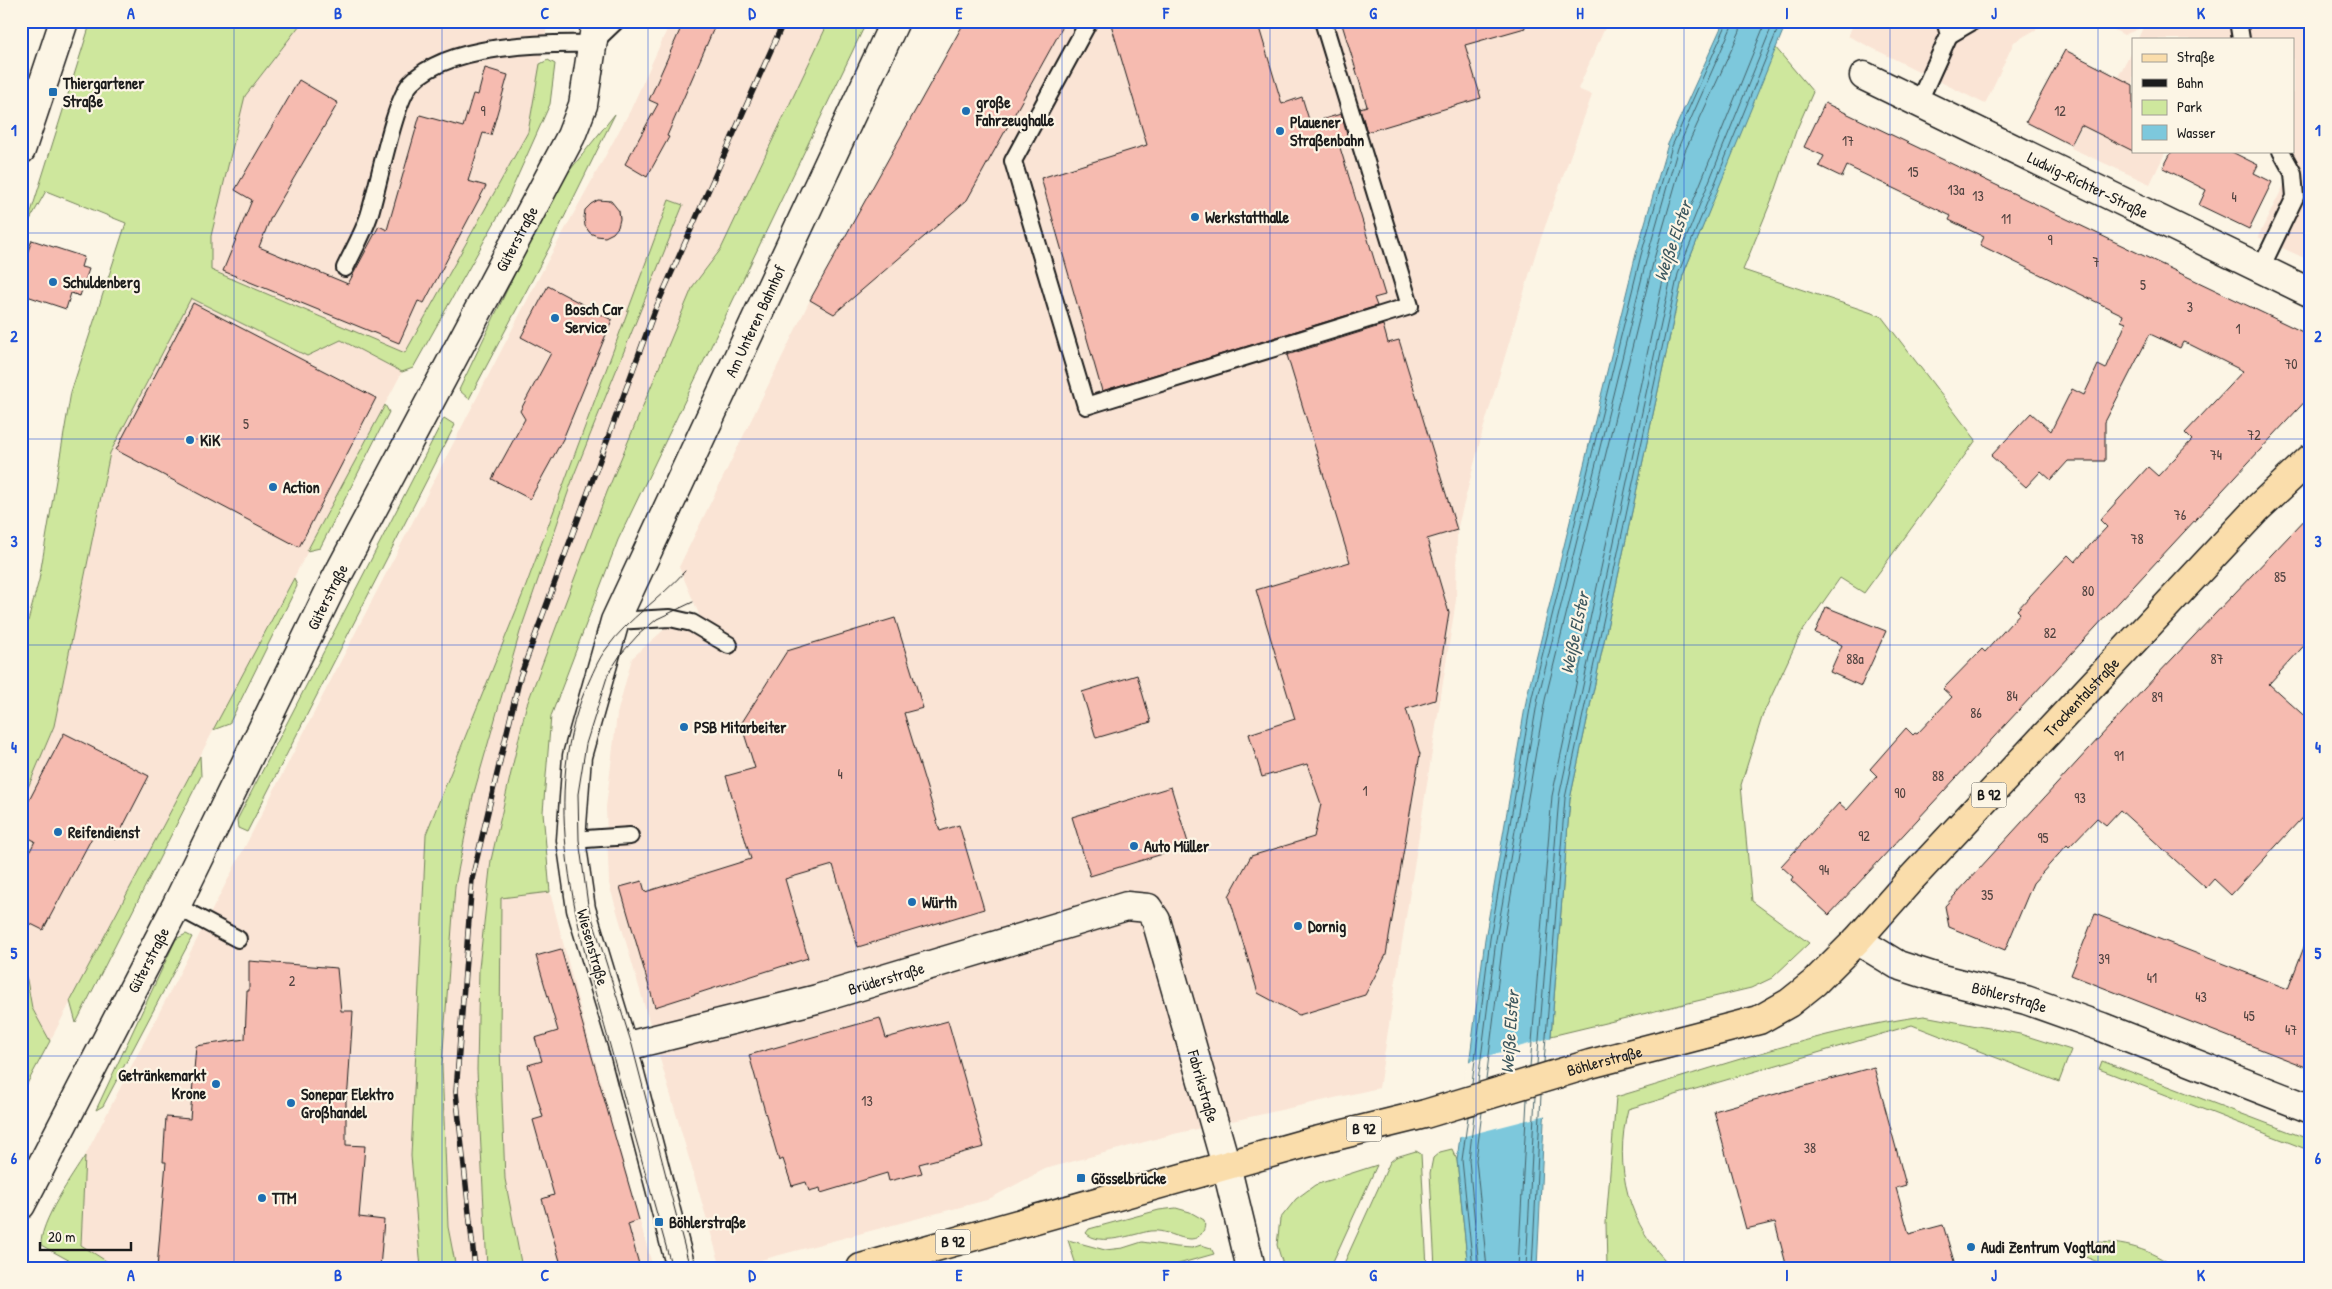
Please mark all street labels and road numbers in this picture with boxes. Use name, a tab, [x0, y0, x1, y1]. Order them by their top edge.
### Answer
street label: Ludwig-Richter-Straße	[2024, 146, 2153, 224]
street label: Güterstraße	[490, 202, 543, 275]
street label: Am Unteren Bahnhof	[719, 261, 791, 381]
street label: Güterstraße	[301, 559, 353, 633]
street label: Trockentalstraße	[2039, 652, 2125, 741]
road number: B 92	[1972, 782, 2006, 808]
street label: Wiesenstraße	[572, 906, 615, 988]
street label: Güterstraße	[122, 923, 174, 997]
street label: Brüderstraße	[845, 956, 927, 1000]
street label: Böhlerstraße	[1970, 976, 2051, 1018]
street label: Böhlerstraße	[1564, 1040, 1645, 1081]
street label: Fabrikstraße	[1182, 1047, 1224, 1126]
road number: B 92	[1346, 1116, 1382, 1142]
road number: B 92	[936, 1230, 970, 1254]

